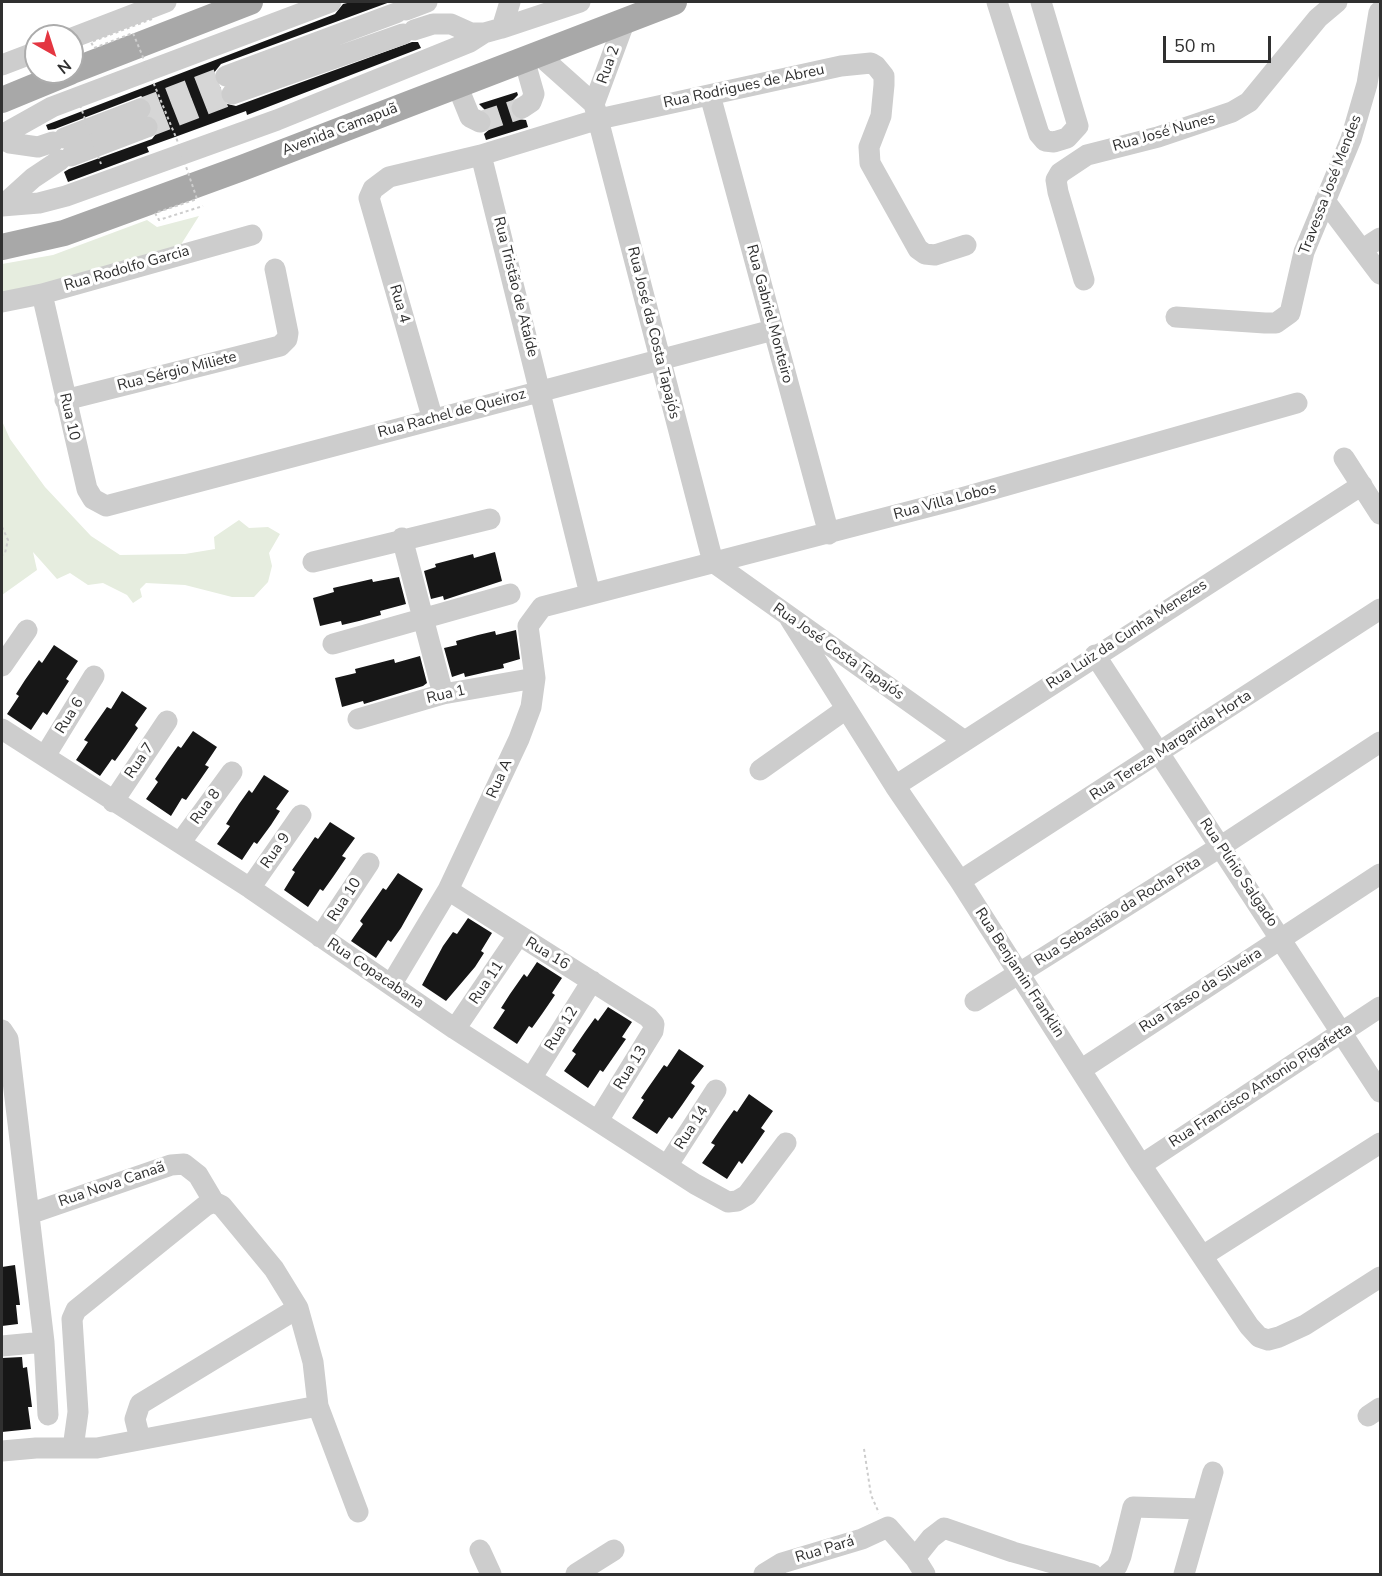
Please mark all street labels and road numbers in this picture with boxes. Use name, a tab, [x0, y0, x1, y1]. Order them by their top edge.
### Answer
street label: Rua 2	[594, 43, 624, 87]
street label: Rua Rodrigues de Abreu	[662, 61, 826, 113]
street label: Avenida Camapuã	[280, 100, 400, 160]
street label: Rua José Nunes	[1111, 110, 1217, 156]
street label: Travessa José Mendes	[1296, 113, 1366, 257]
street label: Rua Tristão de Ataíde	[489, 215, 541, 359]
street label: Rua Rodolfo Garcia	[62, 243, 192, 295]
street label: Rua Gabriel Monteiro	[742, 243, 796, 385]
street label: Rua José da Costa Tapajós	[623, 245, 683, 421]
street label: Rua 4	[385, 283, 413, 325]
street label: Rua Sérgio Miliete	[115, 348, 239, 396]
street label: Rua Rachel de Queiroz	[376, 386, 528, 442]
street label: Rua 10	[55, 391, 83, 443]
street label: Rua Villa Lobos	[892, 480, 998, 524]
street label: Rua Luiz da Cunha Menezes	[1043, 576, 1211, 694]
street label: Rua José Costa Tapajós	[769, 600, 907, 704]
street label: Rua 1	[425, 682, 467, 708]
street label: Rua Tereza Margarida Horta	[1087, 687, 1255, 805]
street label: Rua 6	[52, 695, 88, 737]
street label: Rua 7	[122, 740, 158, 782]
street label: Rua A	[483, 757, 517, 801]
street label: Rua 8	[187, 786, 225, 828]
street label: Rua Plínio Salgado	[1195, 815, 1281, 931]
street label: Rua 9	[257, 830, 295, 872]
street label: Rua Sebastião da Rocha Pita	[1032, 853, 1204, 971]
street label: Rua 10	[324, 875, 366, 925]
street label: Rua Benjamin Franklin	[970, 905, 1068, 1041]
street label: Rua 16	[522, 934, 572, 974]
street label: Rua Copacabana	[323, 935, 427, 1013]
street label: Rua Tasso da Silveira	[1136, 945, 1266, 1037]
street label: Rua 11	[466, 958, 508, 1008]
street label: Rua 12	[542, 1004, 582, 1054]
street label: Rua Francisco Antonio Pigafetta	[1166, 1020, 1356, 1152]
street label: Rua 13	[611, 1043, 651, 1093]
street label: Rua 14	[671, 1103, 713, 1153]
street label: Rua Nova Canaã	[57, 1158, 167, 1212]
street label: Rua Pará	[793, 1533, 857, 1567]

